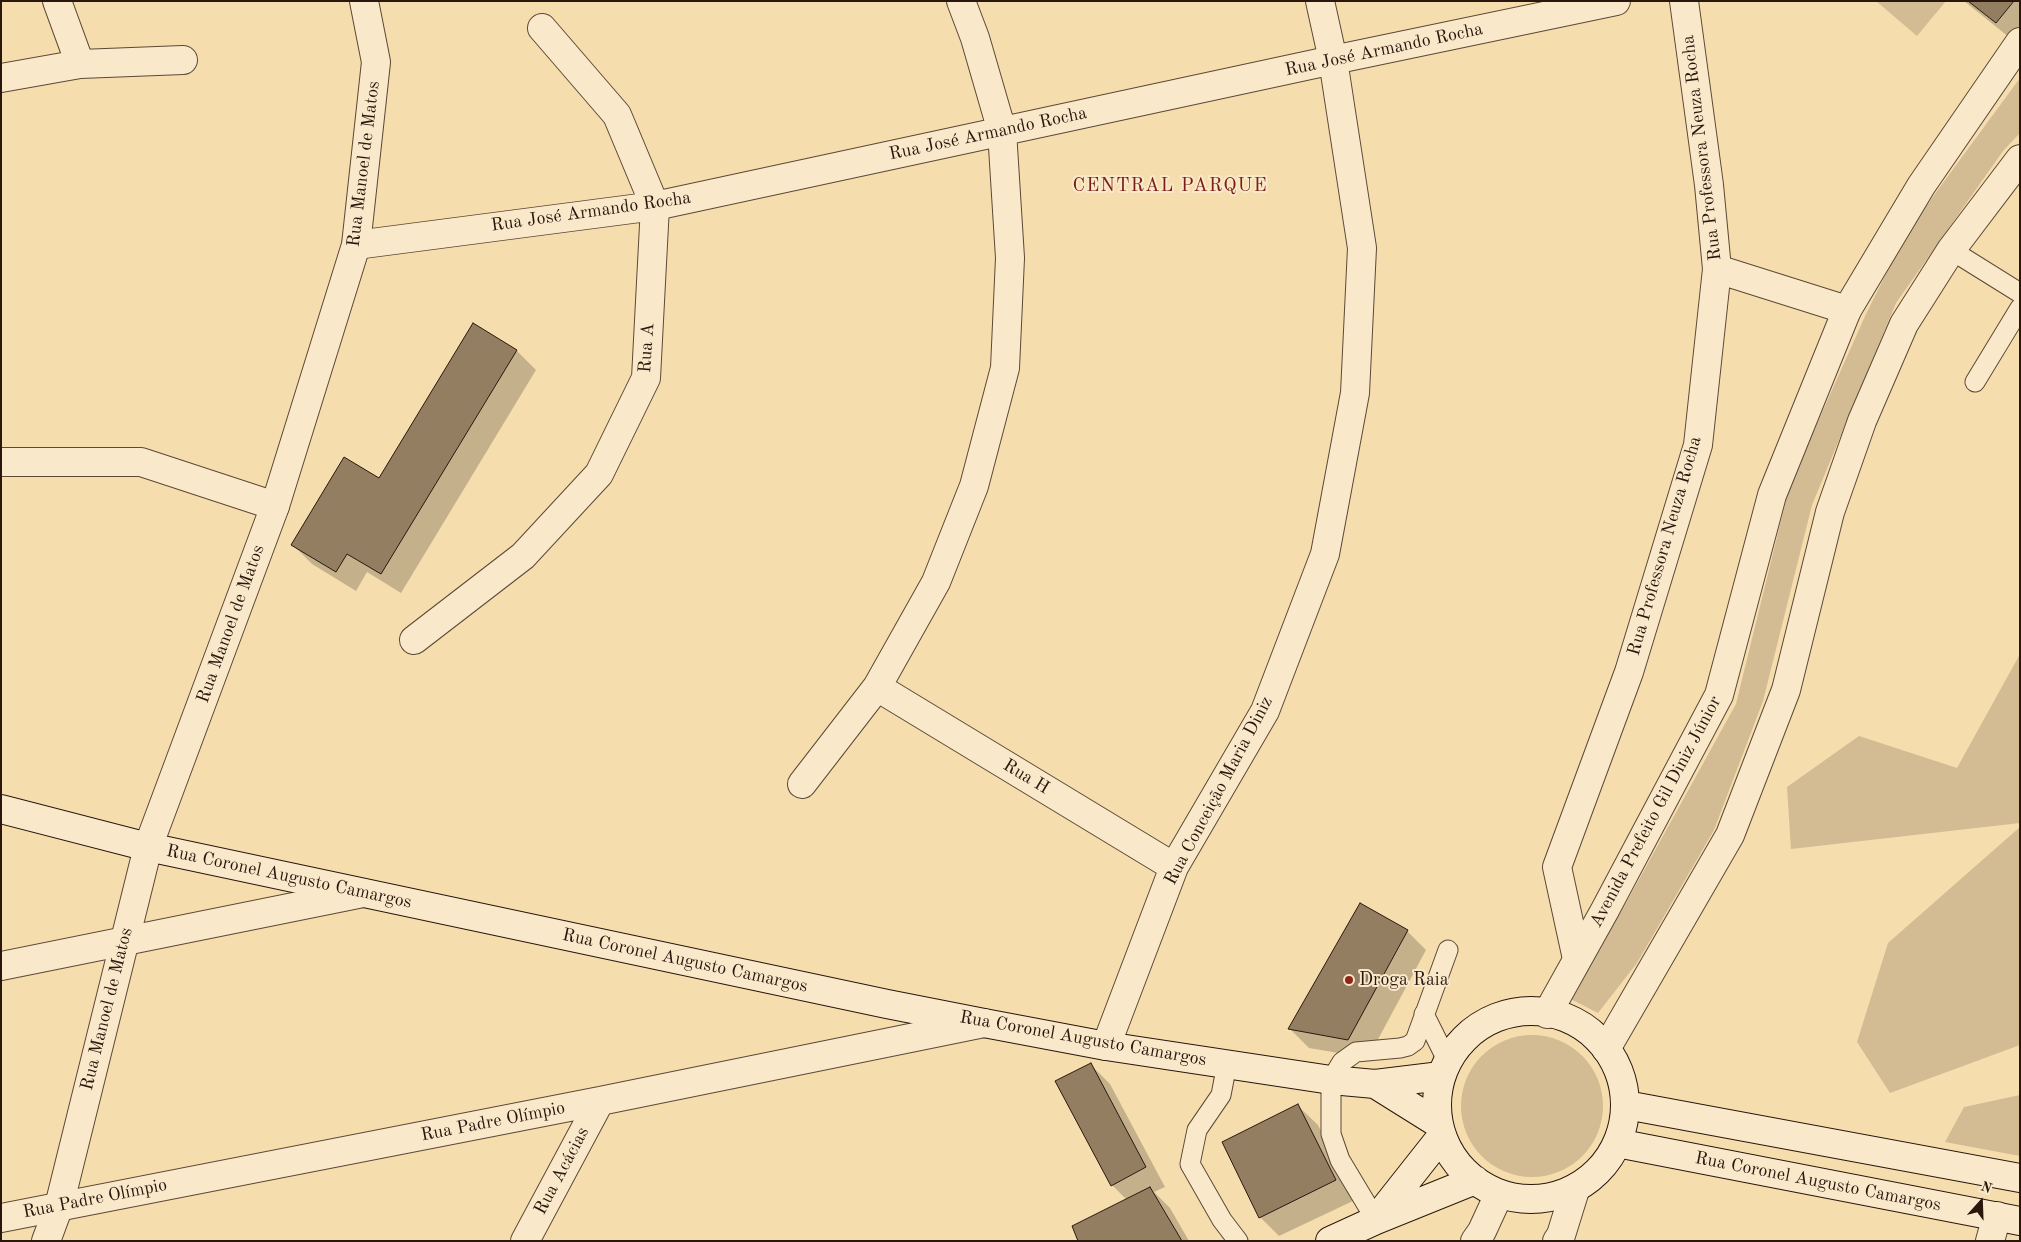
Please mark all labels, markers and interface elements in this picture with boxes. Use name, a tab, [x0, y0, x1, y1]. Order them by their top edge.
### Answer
street label: Rua José Armando Rocha	[1283, 18, 1485, 82]
street label: Rua Professora Neuza Rocha	[1677, 34, 1727, 262]
street label: Rua Manoel de Matos	[343, 80, 385, 248]
street label: Rua José Armando Rocha	[887, 102, 1089, 166]
district label: CENTRAL PARQUE	[1071, 175, 1269, 197]
street label: Rua José Armando Rocha	[489, 187, 693, 237]
street label: Rua A	[634, 322, 660, 374]
street label: Rua Professora Neuza Rocha	[1623, 434, 1707, 658]
street label: Rua Manoel de Matos	[192, 542, 270, 706]
street label: Rua Conceição Maria Diniz	[1160, 693, 1278, 889]
street label: Avenida Prefeito Gil Diniz Júnior	[1586, 693, 1726, 931]
street label: Rua H	[999, 755, 1053, 799]
street label: Rua Coronel Augusto Camargos	[164, 840, 414, 914]
street label: Rua Coronel Augusto Camargos	[560, 924, 810, 998]
street label: Rua Manoel de Matos	[76, 925, 138, 1093]
place label: Droga Raia	[1359, 969, 1449, 991]
marker: Droga Raia	[1343, 974, 1355, 986]
street label: Rua Coronel Augusto Camargos	[958, 1007, 1208, 1071]
street label: Rua Padre Olímpio	[419, 1097, 567, 1147]
street label: Rua Acácias	[530, 1123, 594, 1219]
street label: Rua Coronel Augusto Camargos	[1693, 1148, 1943, 1216]
street label: Rua Padre Olímpio	[21, 1174, 169, 1224]
north arrow	[1956, 1177, 2006, 1227]
text: N	[1979, 1179, 1994, 1196]

